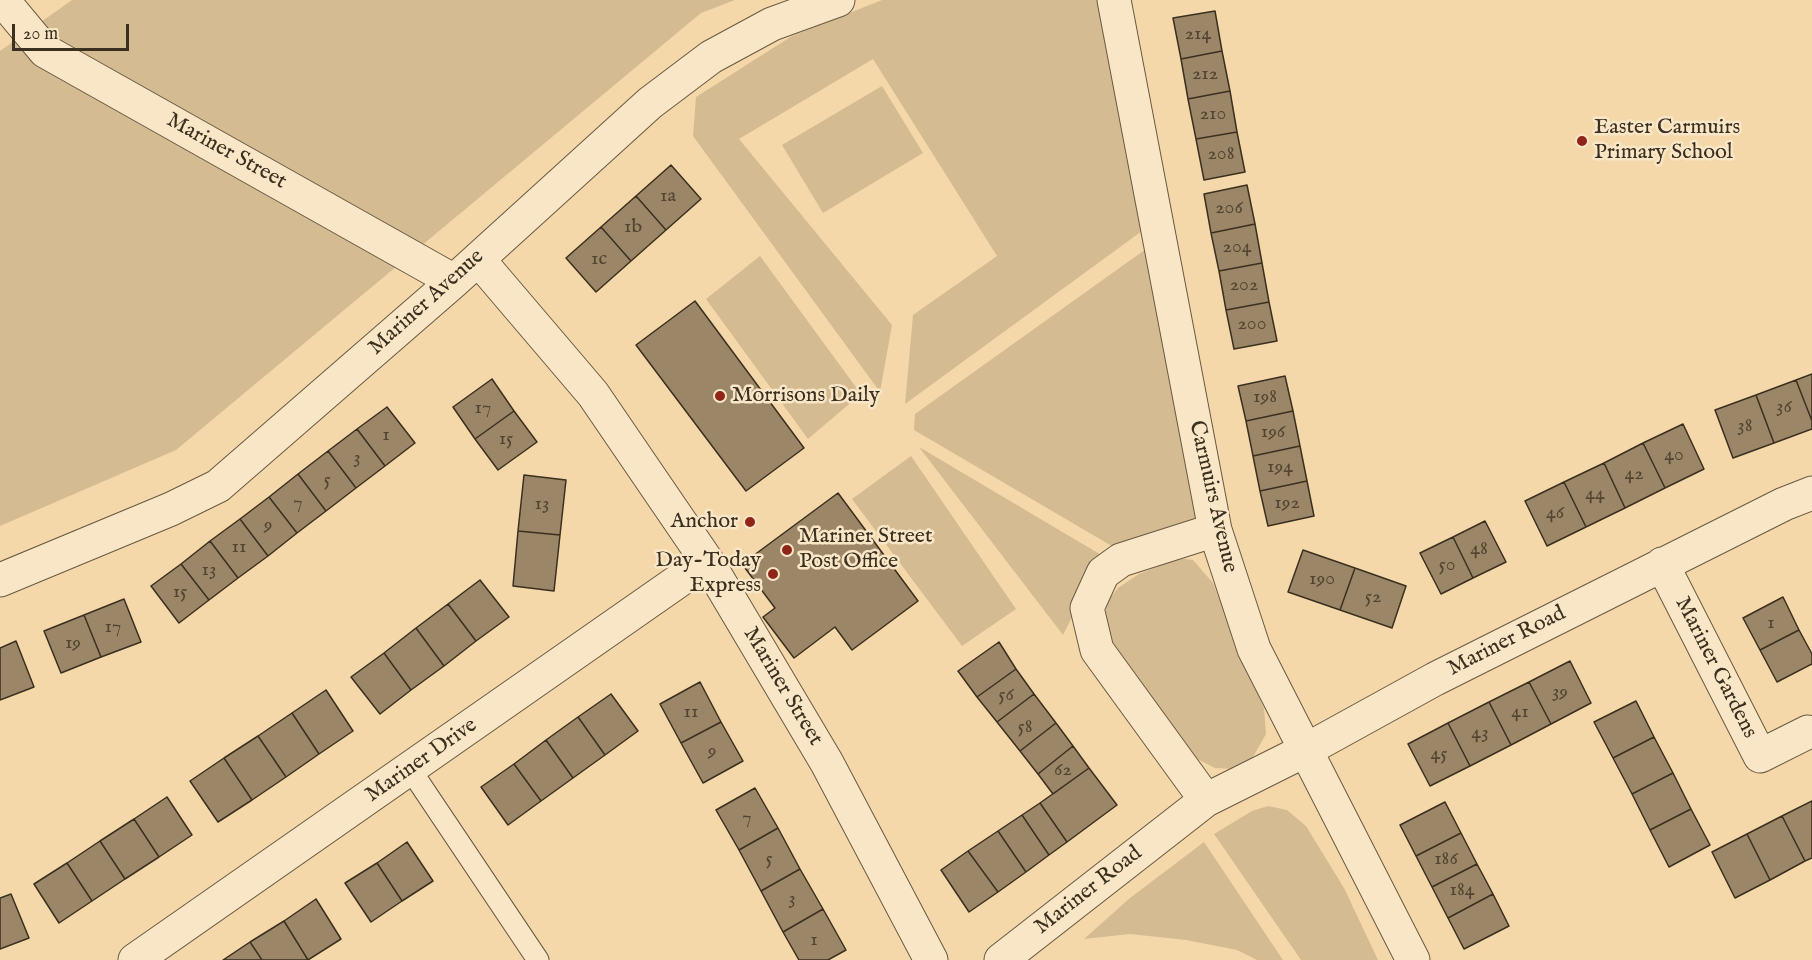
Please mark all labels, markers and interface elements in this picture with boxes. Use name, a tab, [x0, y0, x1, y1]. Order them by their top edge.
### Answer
scale bar	[15, 12, 132, 50]
text: 20 m	[23, 23, 58, 46]
house number: 214	[1185, 23, 1211, 47]
house number: 212	[1192, 63, 1218, 87]
house number: 210	[1200, 103, 1226, 127]
street label: Mariner Street	[161, 108, 291, 196]
place label: Easter Carmuirs Primary School	[1594, 115, 1740, 166]
marker: Easter Carmuirs Primary School	[1575, 134, 1589, 148]
house number: 208	[1207, 143, 1235, 167]
house number: 1a	[660, 185, 676, 209]
house number: 206	[1215, 197, 1243, 221]
house number: 1b	[624, 216, 642, 240]
house number: 204	[1222, 236, 1252, 260]
street label: Mariner Avenue	[364, 244, 490, 362]
house number: 1c	[591, 248, 607, 272]
house number: 202	[1230, 274, 1258, 298]
house number: 200	[1237, 313, 1267, 337]
place label: Morrisons Daily	[732, 383, 880, 409]
house number: 198	[1253, 386, 1277, 410]
marker: Morrisons Daily	[713, 389, 727, 403]
house number: 36	[1776, 396, 1792, 420]
house number: 17	[475, 397, 491, 421]
house number: 38	[1737, 415, 1753, 439]
street label: Carmuirs Avenue	[1182, 418, 1242, 576]
house number: 196	[1261, 421, 1285, 445]
house number: 1	[382, 424, 390, 448]
house number: 15	[499, 428, 513, 452]
house number: 40	[1664, 444, 1684, 468]
house number: 3	[353, 447, 361, 471]
house number: 194	[1267, 456, 1293, 480]
house number: 42	[1624, 463, 1644, 487]
house number: 5	[323, 469, 331, 493]
house number: 44	[1585, 483, 1605, 507]
house number: 7	[293, 492, 303, 516]
house number: 192	[1274, 492, 1300, 516]
house number: 13	[535, 493, 549, 517]
house number: 46	[1546, 502, 1564, 526]
place label: Anchor	[670, 509, 738, 535]
house number: 9	[264, 514, 272, 538]
marker: Anchor	[743, 515, 757, 529]
place label: Mariner Street Post Office	[799, 524, 933, 576]
house number: 11	[232, 536, 246, 560]
house number: 48	[1470, 538, 1488, 562]
marker: Mariner Street Post Office	[780, 543, 794, 557]
place label: Day-Today Express	[655, 548, 761, 600]
house number: 50	[1439, 554, 1455, 578]
house number: 13	[202, 559, 216, 583]
marker: Day-Today Express	[766, 567, 780, 581]
house number: 190	[1309, 568, 1335, 592]
house number: 15	[173, 581, 187, 605]
house number: 52	[1365, 586, 1381, 610]
street label: Mariner Gardens	[1668, 593, 1762, 743]
street label: Mariner Road	[1444, 601, 1570, 683]
house number: 1	[1767, 612, 1775, 636]
house number: 17	[105, 616, 121, 640]
street label: Mariner Street	[736, 623, 828, 751]
house number: 19	[65, 632, 81, 656]
house number: 39	[1552, 681, 1568, 705]
house number: 56	[998, 684, 1014, 708]
house number: 11	[684, 701, 698, 725]
house number: 41	[1511, 701, 1529, 725]
street label: Mariner Drive	[361, 713, 483, 809]
house number: 58	[1017, 716, 1033, 740]
house number: 43	[1471, 722, 1489, 746]
house number: 9	[708, 740, 716, 764]
house number: 45	[1431, 743, 1447, 767]
house number: 62	[1054, 759, 1072, 783]
house number: 7	[742, 807, 752, 831]
street label: Mariner Road	[1030, 841, 1148, 941]
house number: 5	[765, 848, 773, 872]
house number: 186	[1434, 848, 1458, 872]
house number: 184	[1449, 879, 1475, 903]
house number: 3	[788, 888, 796, 912]
house number: 1	[810, 929, 818, 953]

